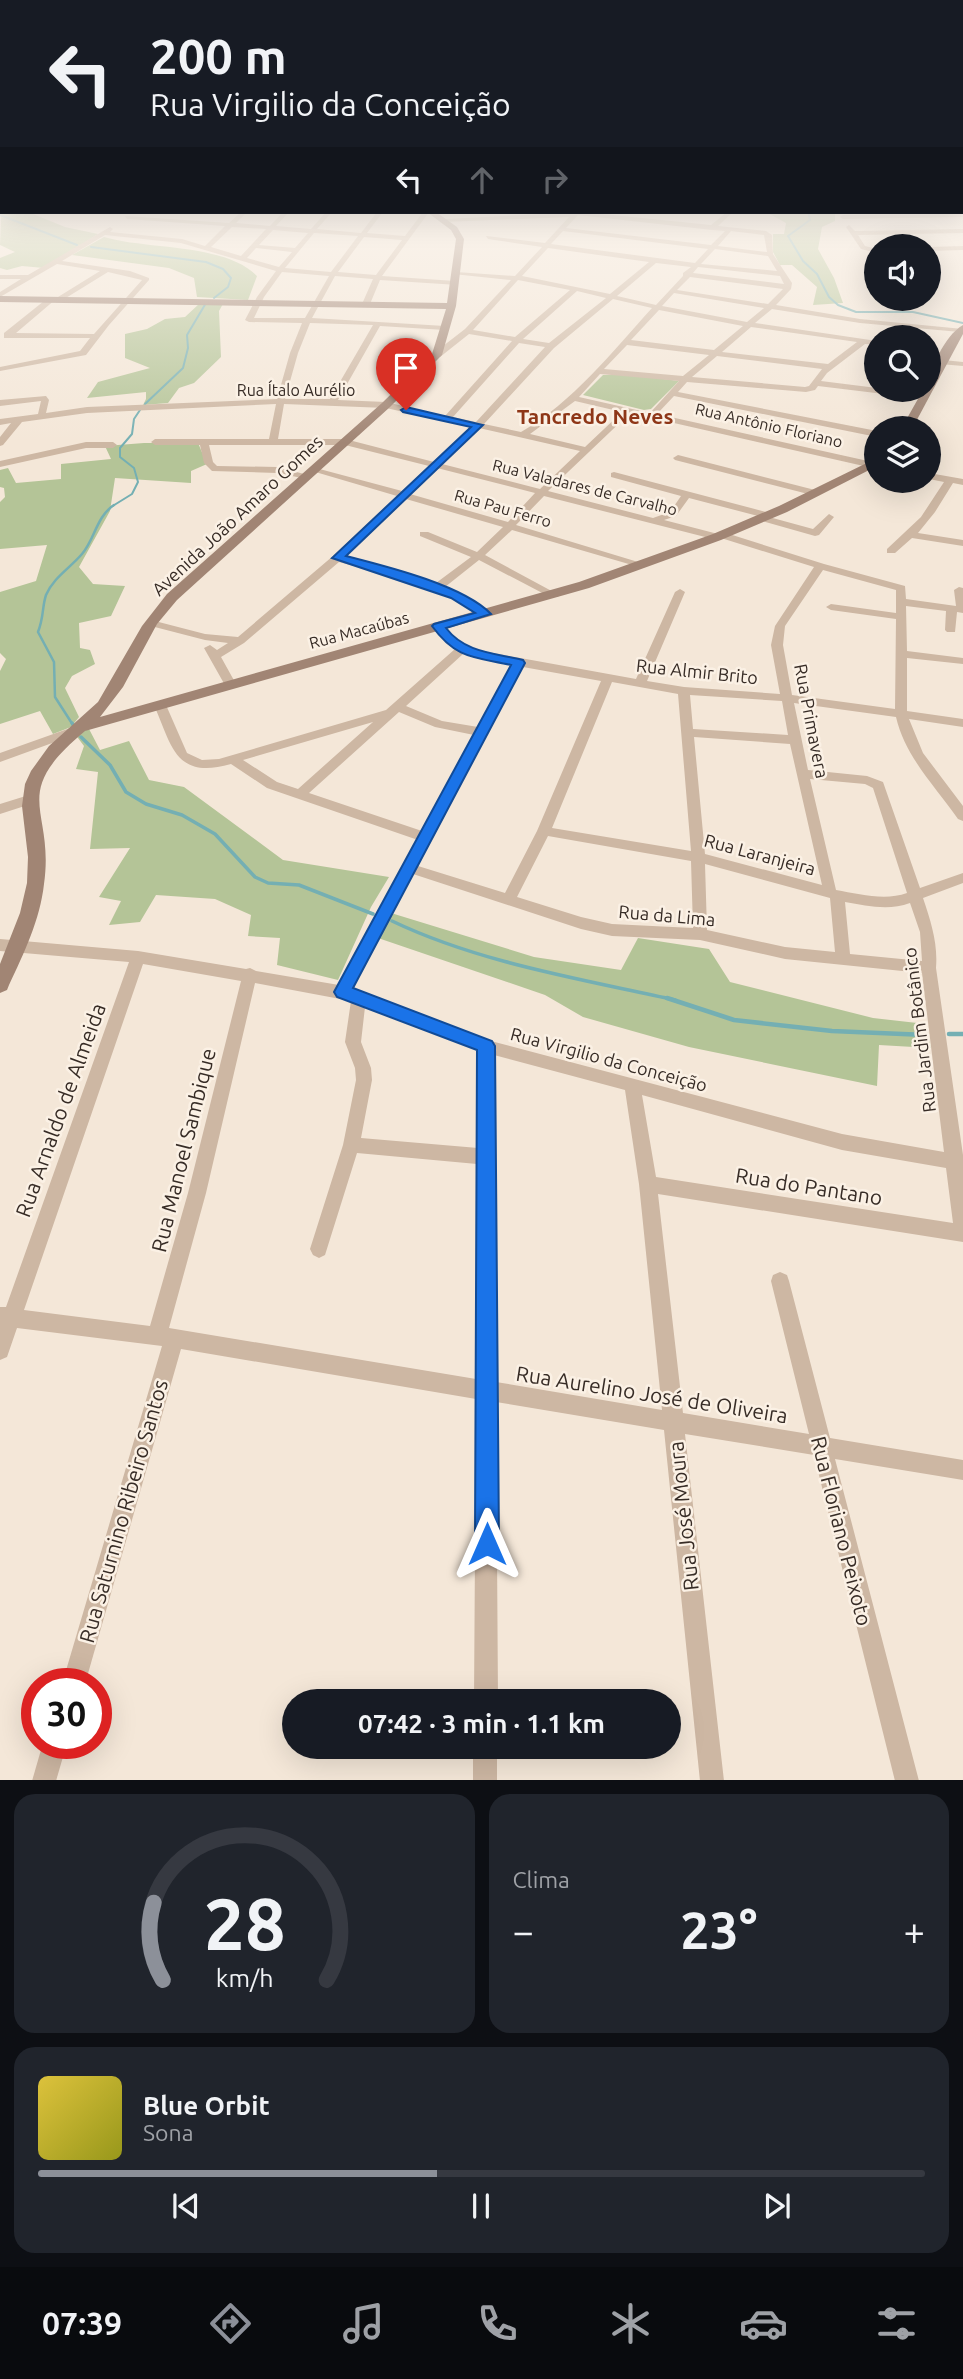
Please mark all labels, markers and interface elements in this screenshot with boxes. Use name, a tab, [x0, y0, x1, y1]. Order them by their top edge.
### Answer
icon: left	[35, 28, 126, 119]
text: 200 m	[150, 28, 287, 83]
text: Rua Virgilio da Conceição	[150, 86, 511, 122]
icon: left	[390, 161, 428, 199]
icon: ahead	[463, 161, 501, 199]
icon: right	[536, 161, 574, 199]
map controls	[864, 234, 941, 493]
button: sound	[864, 234, 941, 311]
button: search	[864, 325, 941, 402]
pin	[376, 338, 436, 410]
icon: arrive	[387, 349, 425, 387]
street label: Rua Ítalo Aurélio	[237, 379, 355, 399]
street label: Rua Antônio Floriano	[693, 399, 845, 451]
district label: Tancredo Neves	[517, 404, 673, 428]
button: layers	[864, 416, 941, 493]
street label: Avenida João Amaro Gomes	[148, 431, 326, 599]
street label: Rua Valadares de Carvalho	[491, 455, 679, 519]
street label: Rua Pau Ferro	[452, 486, 554, 530]
street label: Rua Macaúbas	[307, 608, 411, 652]
street label: Rua Almir Brito	[635, 655, 759, 687]
street label: Rua Primavera	[791, 662, 833, 780]
street label: Rua Laranjeira	[702, 830, 818, 878]
street label: Rua da Lima	[618, 901, 716, 929]
street label: Rua Jardim Botânico	[899, 946, 939, 1114]
street label: Rua Arnaldo de Almeida	[10, 1000, 110, 1220]
street label: Rua Virgilio da Conceição	[508, 1023, 710, 1095]
street label: Rua Manoel Sambique	[146, 1046, 220, 1254]
street label: Rua do Pantano	[734, 1163, 884, 1209]
street label: Rua Aurelino José de Oliveira	[514, 1361, 790, 1427]
street label: Rua Saturnino Ribeiro Santos	[74, 1377, 172, 1645]
street label: Rua Floriano Peixoto	[807, 1434, 877, 1628]
street label: Rua José Moura	[663, 1440, 703, 1592]
position arrow	[450, 1507, 524, 1581]
speed limit sign: 30	[21, 1668, 112, 1759]
text: 07:42 · 3 min · 1.1 km	[358, 1709, 605, 1738]
text: Clima	[513, 1867, 570, 1892]
text: 28	[203, 1882, 285, 1964]
text: 23°	[680, 1901, 757, 1959]
text: −	[513, 1910, 534, 1952]
text: +	[904, 1910, 925, 1952]
text: km/h	[215, 1963, 273, 1991]
text: Blue Orbit	[143, 2091, 270, 2120]
text: Sona	[143, 2120, 193, 2145]
icon: previous	[167, 2187, 205, 2225]
icon: pause	[462, 2187, 500, 2225]
icon: next	[758, 2187, 796, 2225]
icon: directions	[206, 2299, 255, 2348]
icon: music	[339, 2299, 388, 2348]
icon: phone	[473, 2299, 522, 2348]
icon: climate	[606, 2299, 655, 2348]
icon: car	[739, 2299, 788, 2348]
icon: filters	[872, 2299, 921, 2348]
text: 07:39	[42, 2305, 122, 2341]

